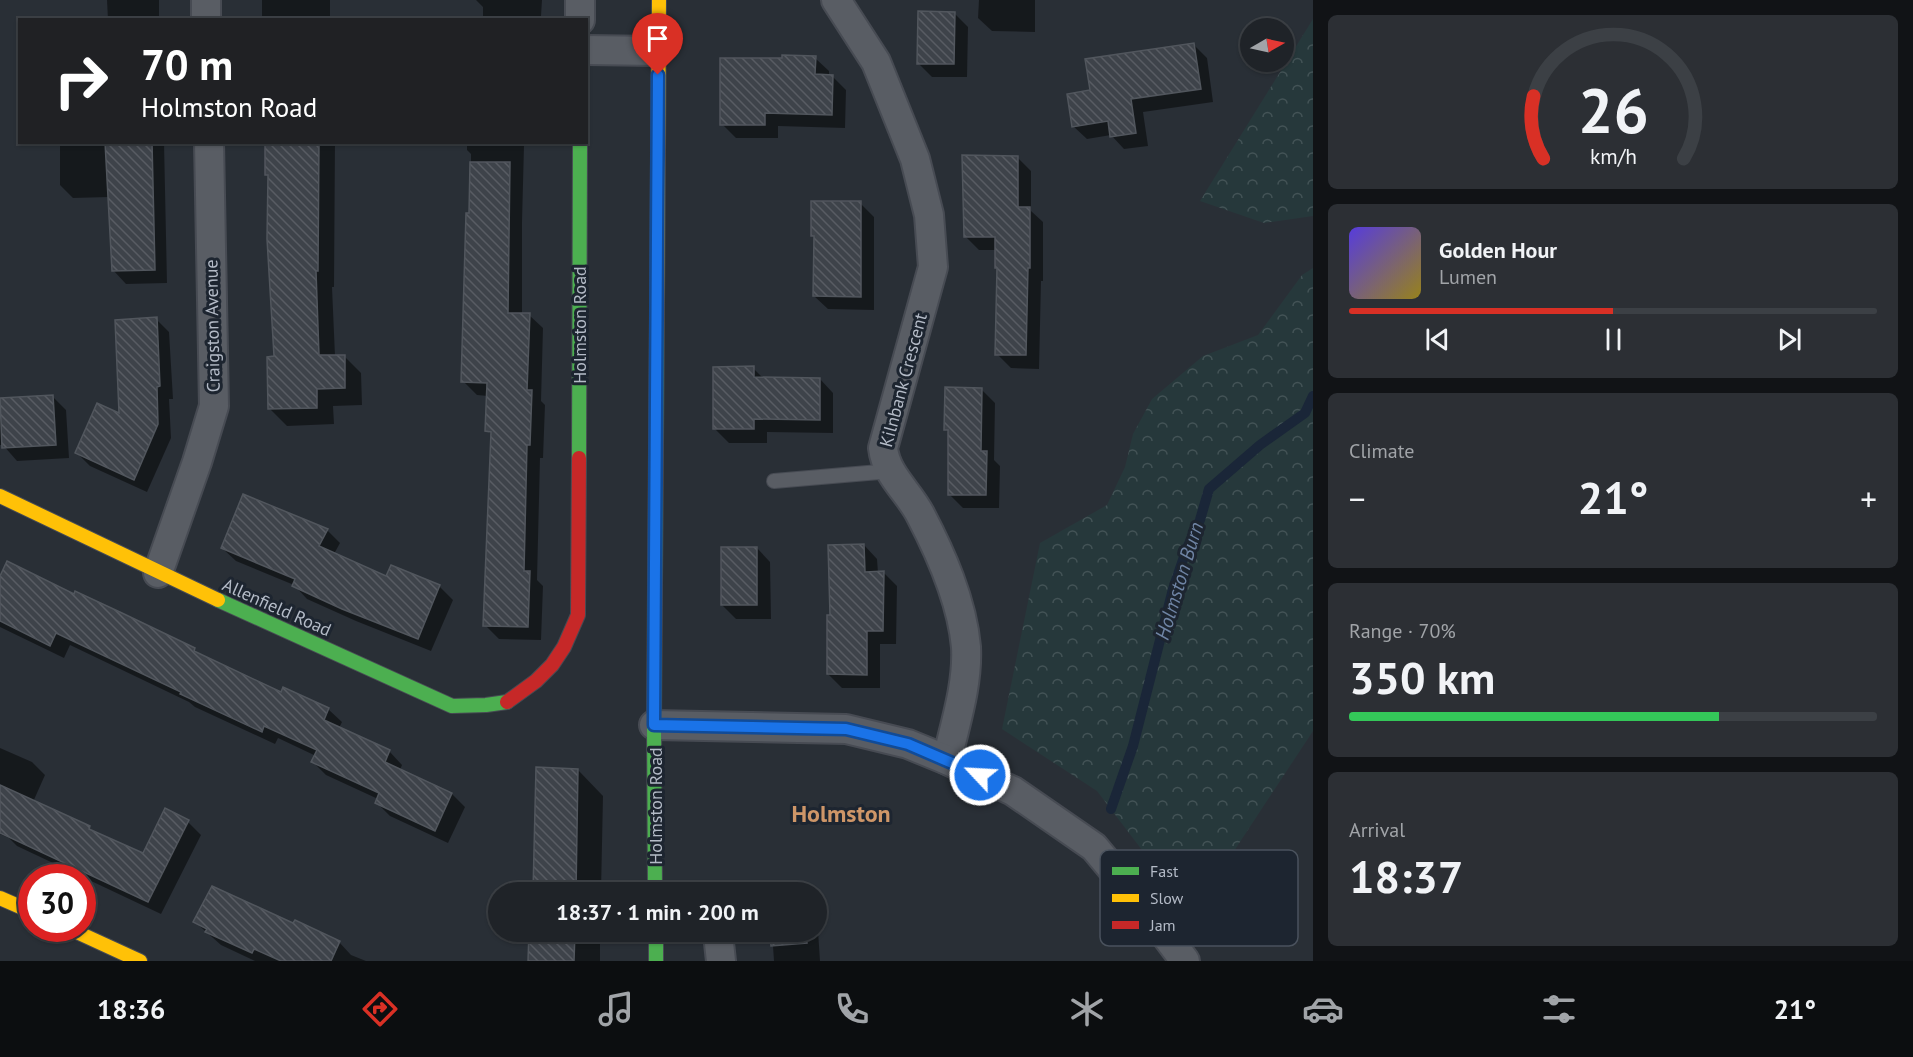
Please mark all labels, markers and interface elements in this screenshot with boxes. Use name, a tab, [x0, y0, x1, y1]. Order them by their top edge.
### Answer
pin	[632, 13, 683, 75]
north arrow	[1240, 18, 1294, 72]
map controls	[1240, 18, 1294, 72]
icon: arrive	[641, 22, 674, 55]
text: 70 m	[141, 37, 233, 92]
icon: right	[42, 42, 120, 120]
text: 26	[1578, 69, 1648, 150]
text: Holmston Road	[141, 90, 317, 124]
text: km/h	[1589, 142, 1636, 170]
text: Golden Hour	[1439, 236, 1557, 264]
street label: Craigston Avenue	[199, 259, 225, 393]
text: Lumen	[1439, 264, 1497, 290]
street label: Holmston Road	[568, 266, 591, 384]
street label: Kilnbank Crescent	[874, 310, 932, 450]
icon: previous	[1421, 323, 1454, 356]
icon: pause	[1597, 323, 1630, 356]
icon: next	[1773, 323, 1806, 356]
text: Climate	[1349, 438, 1415, 464]
text: 21°	[1578, 468, 1648, 526]
text: −	[1349, 477, 1366, 520]
text: +	[1860, 477, 1877, 520]
water label: Holmston Burn	[1149, 519, 1209, 643]
street label: Allenfield Road	[219, 573, 335, 641]
text: Range · 70%	[1349, 618, 1456, 644]
text: 350 km	[1349, 648, 1495, 706]
position arrow	[948, 743, 1012, 807]
street label: Holmston Road	[644, 747, 667, 865]
district label: Holmston	[791, 798, 891, 829]
text: Arrival	[1349, 817, 1405, 843]
text: 18:37	[1349, 847, 1463, 905]
legend	[1100, 850, 1298, 946]
text: Fast	[1150, 861, 1179, 881]
speed limit sign: 30	[18, 864, 96, 942]
text: Slow	[1150, 888, 1184, 908]
text: 18:37 · 1 min · 200 m	[556, 898, 759, 926]
text: Jam	[1149, 915, 1176, 935]
icon: directions	[359, 988, 401, 1030]
icon: music	[595, 988, 637, 1030]
icon: phone	[831, 988, 873, 1030]
icon: climate	[1066, 988, 1108, 1030]
icon: car	[1302, 988, 1344, 1030]
icon: filters	[1538, 988, 1580, 1030]
text: 18:36	[97, 992, 165, 1026]
text: 21°	[1774, 992, 1816, 1026]

